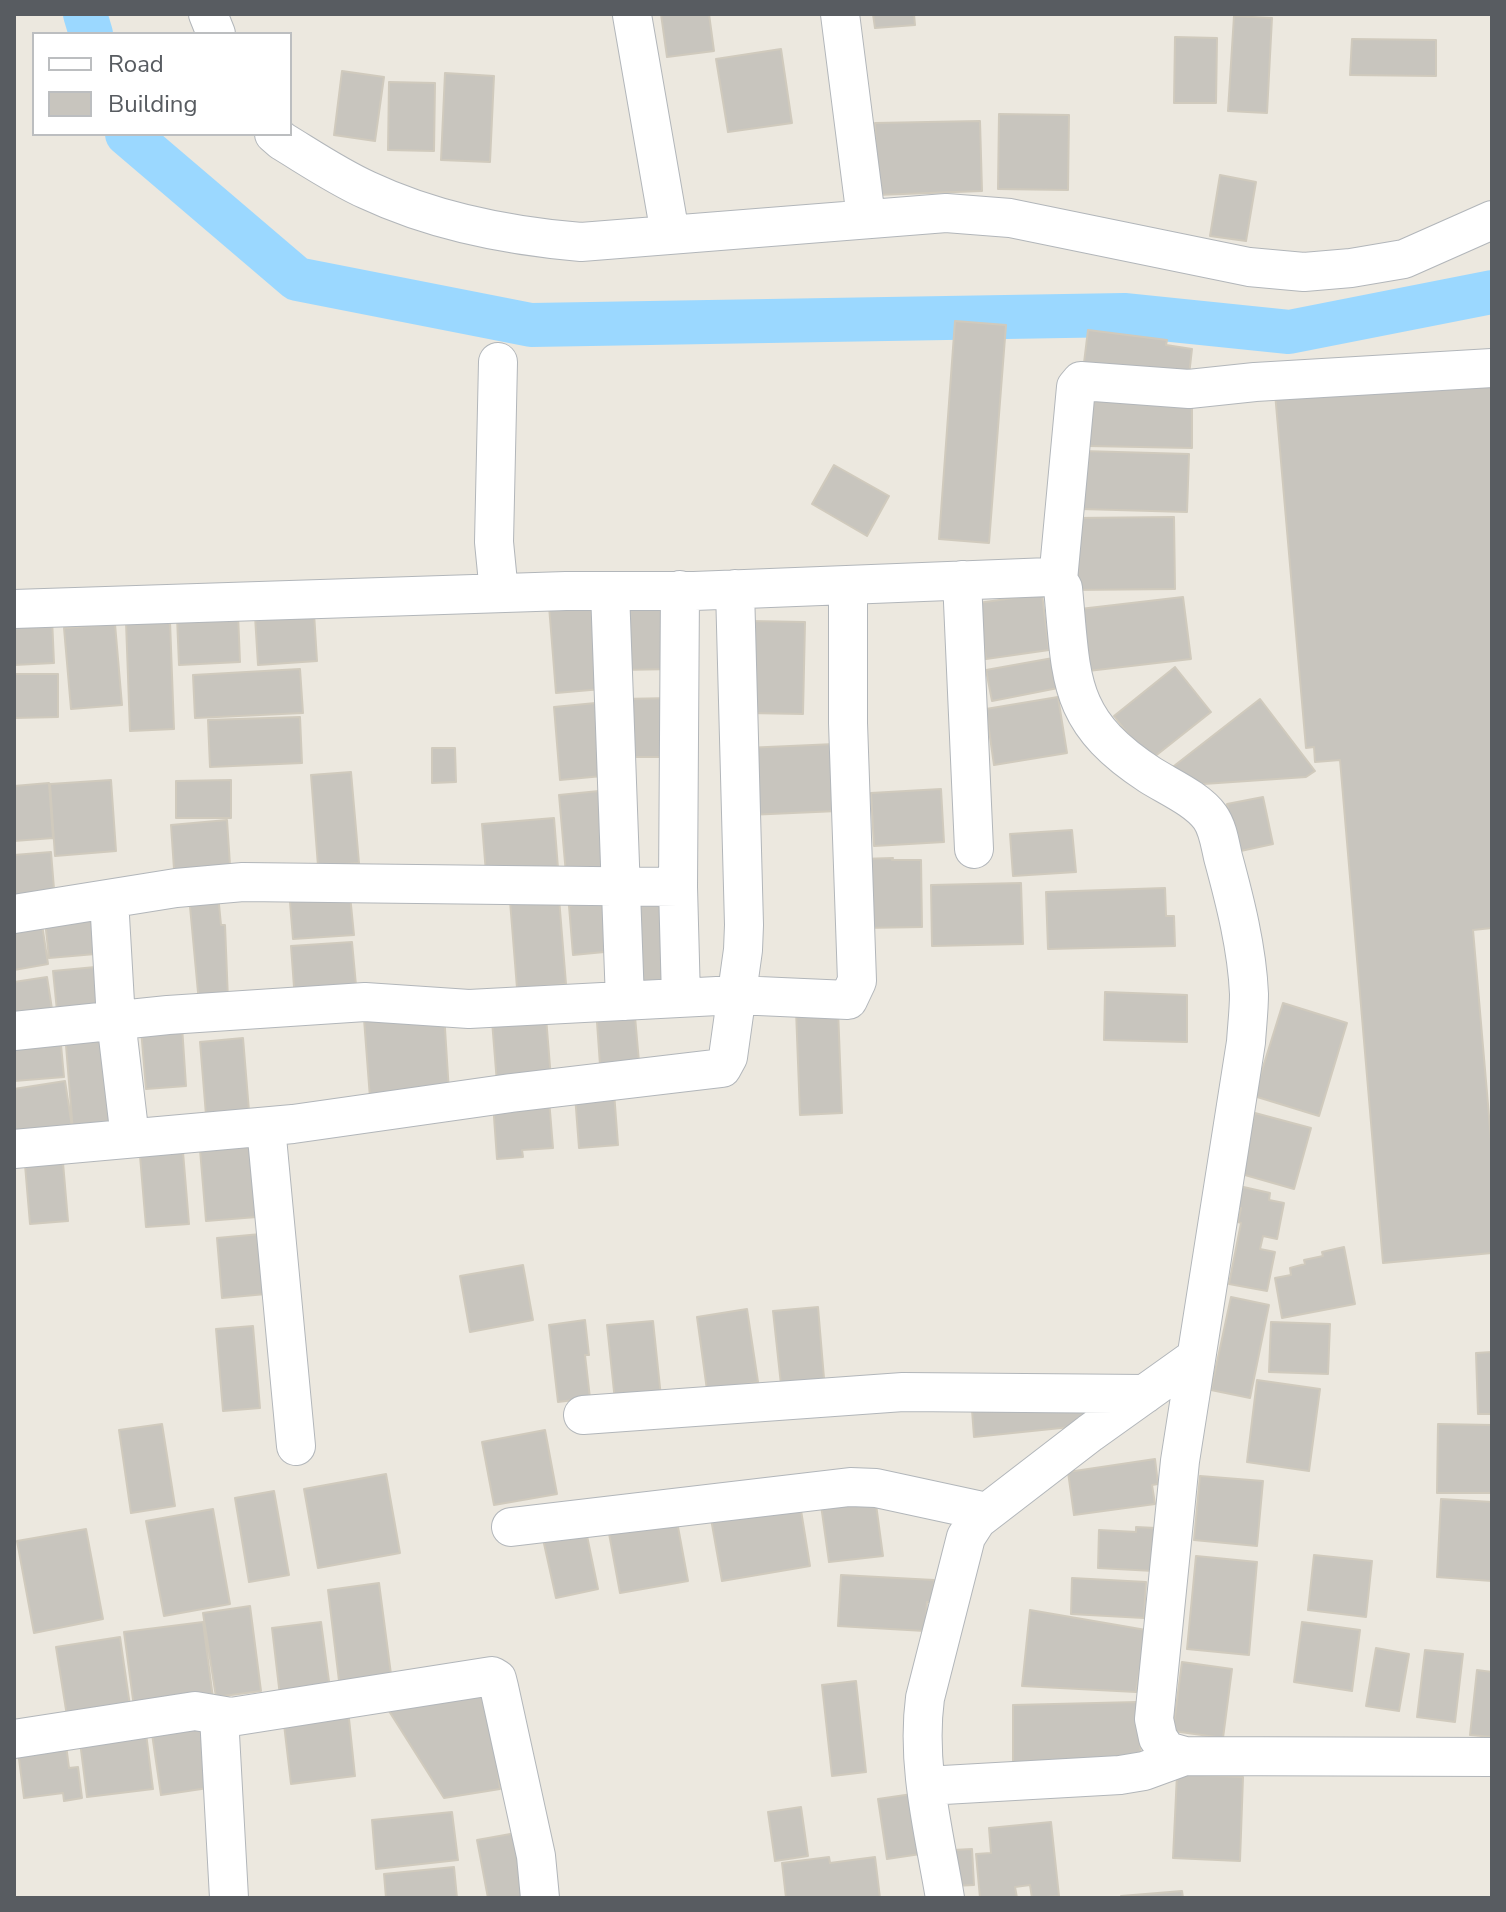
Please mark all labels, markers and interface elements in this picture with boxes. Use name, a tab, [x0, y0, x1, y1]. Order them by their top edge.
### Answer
legend	[32, 32, 292, 136]
text: Road	[108, 48, 164, 80]
text: Building	[108, 88, 198, 120]

